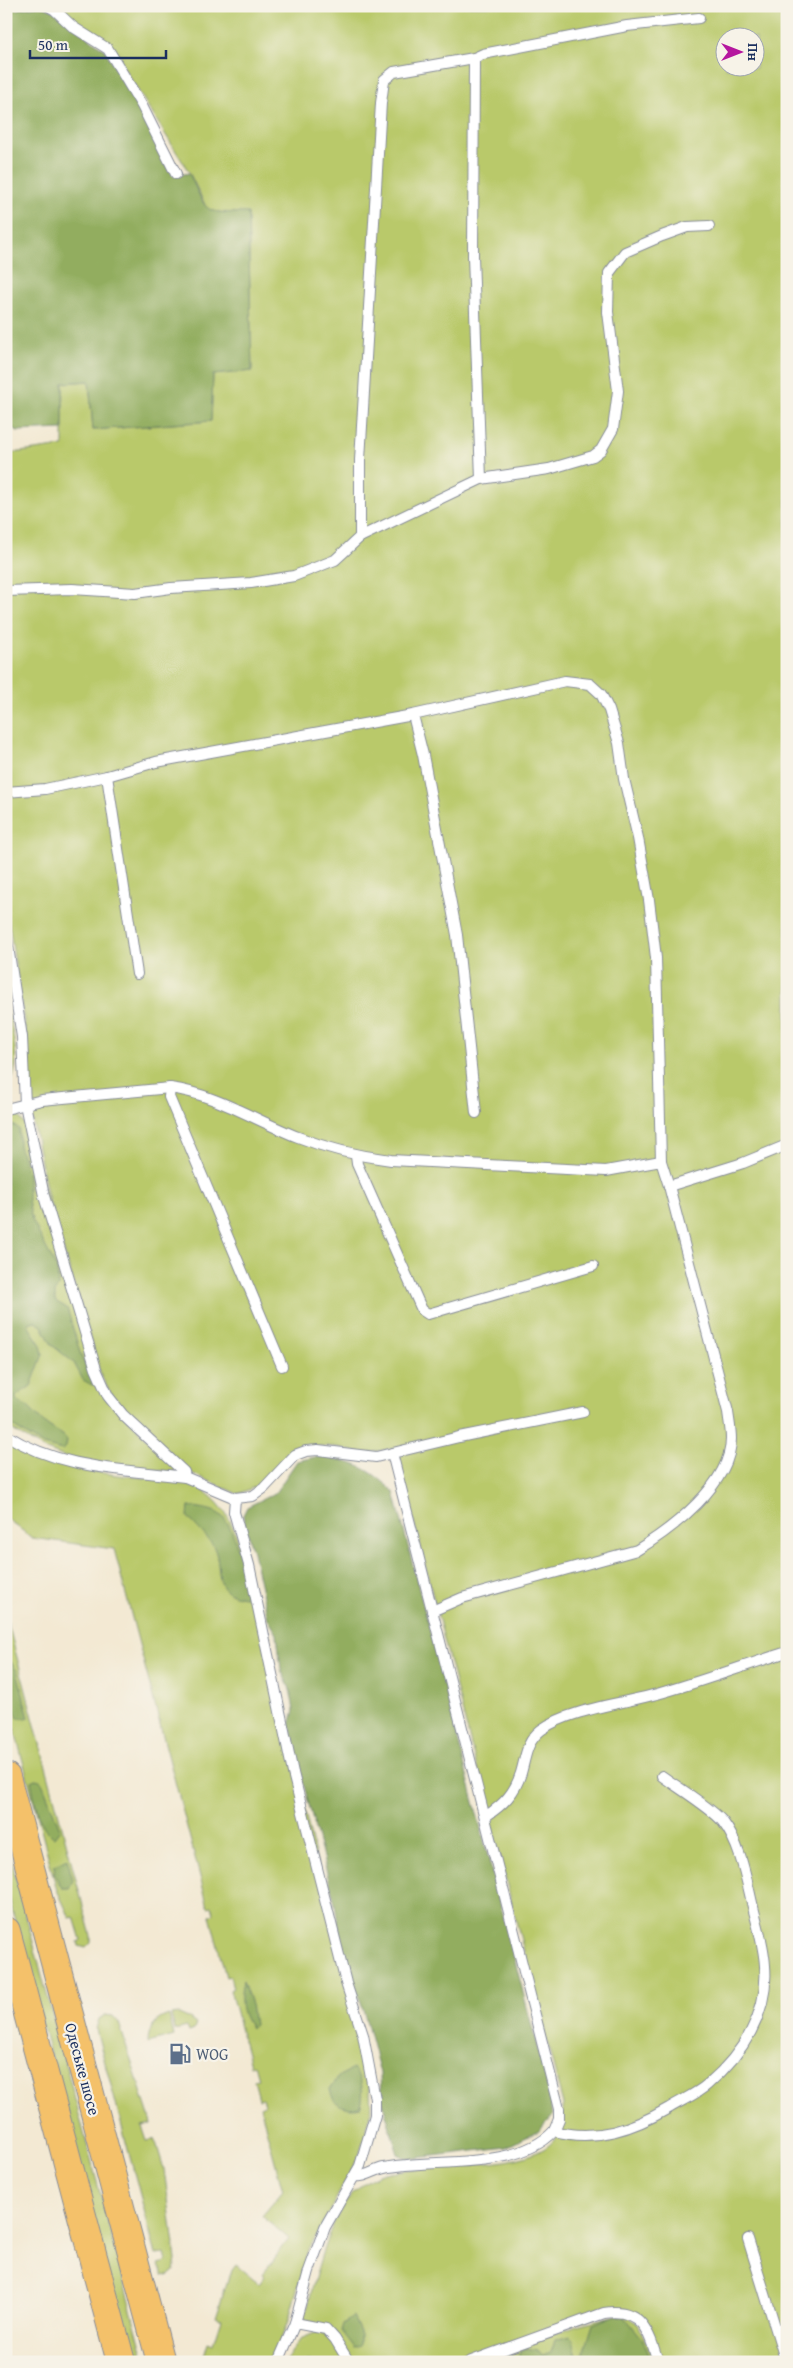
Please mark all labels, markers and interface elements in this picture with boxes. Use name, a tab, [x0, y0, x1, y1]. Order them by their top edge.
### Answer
scale bar	[30, 28, 166, 60]
north arrow	[716, 28, 766, 78]
text: 50 m	[38, 34, 69, 55]
text: Пн	[743, 43, 763, 61]
street label: Одеське шосе	[59, 2020, 107, 2118]
fuel station icon: WOG	[167, 2041, 193, 2067]
place label: WOG	[196, 2042, 229, 2066]

